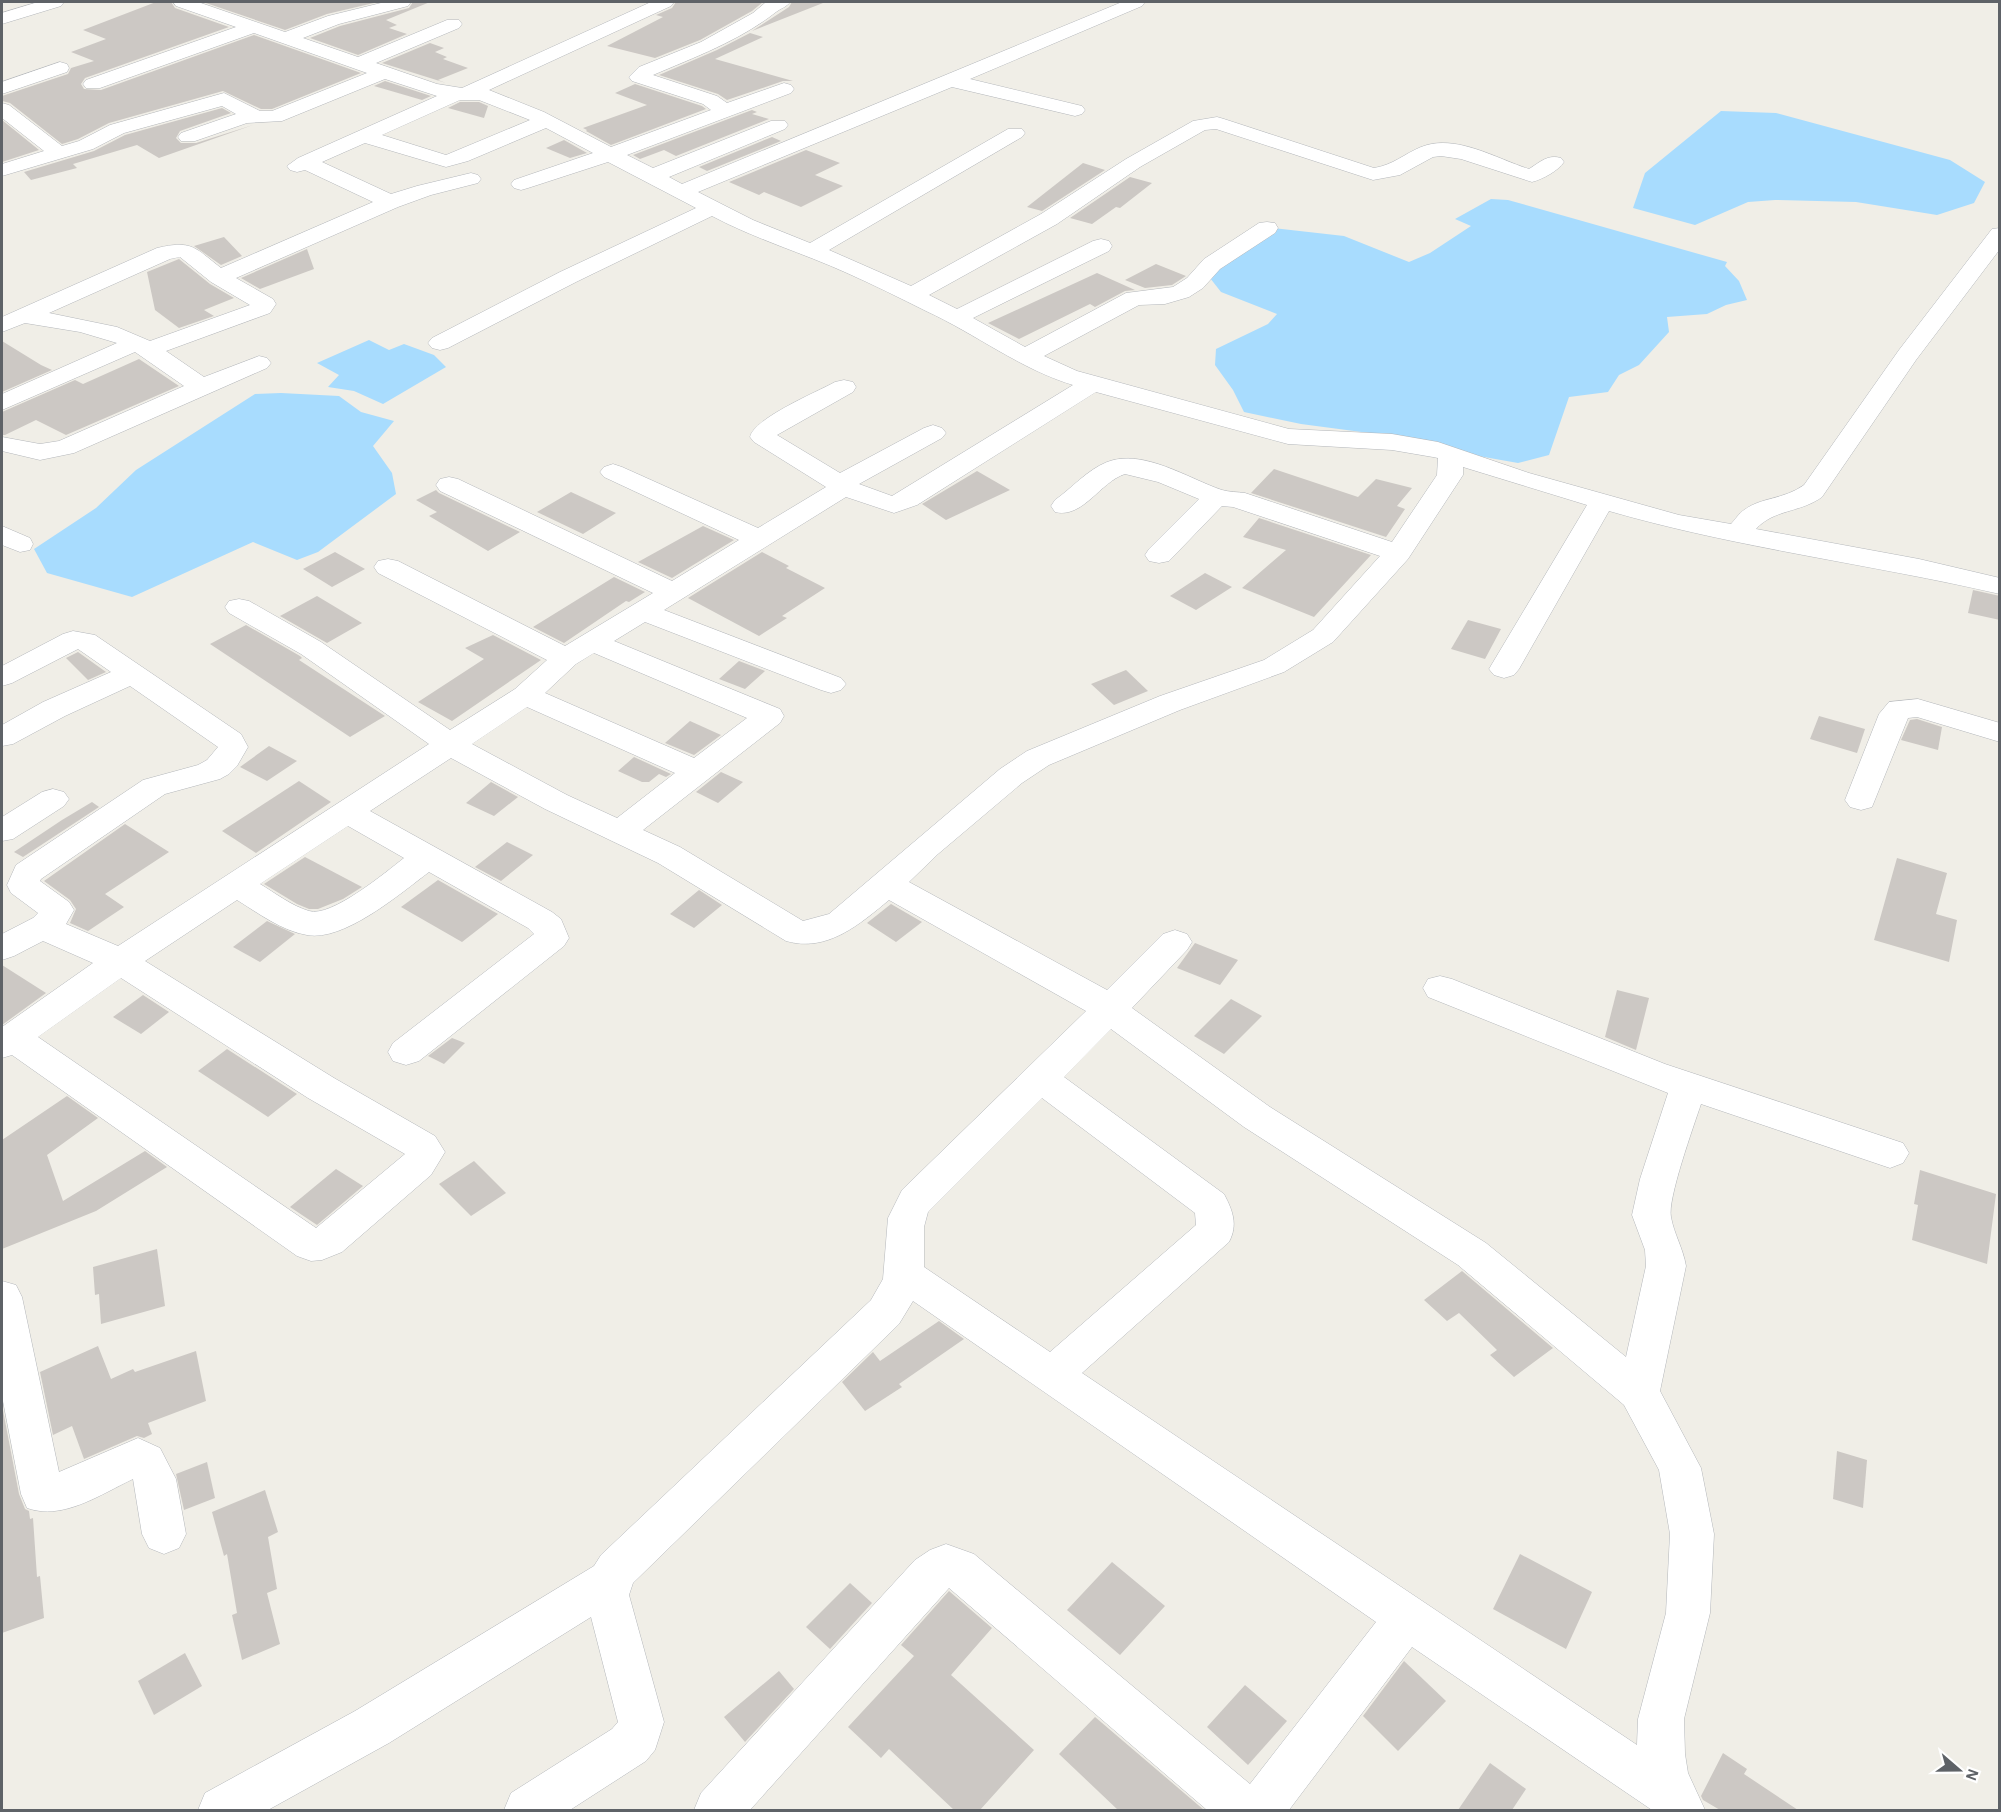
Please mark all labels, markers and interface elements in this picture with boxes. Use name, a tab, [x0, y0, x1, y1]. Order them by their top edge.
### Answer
north arrow	[1929, 1740, 1989, 1800]
text: N	[1963, 1767, 1982, 1783]

